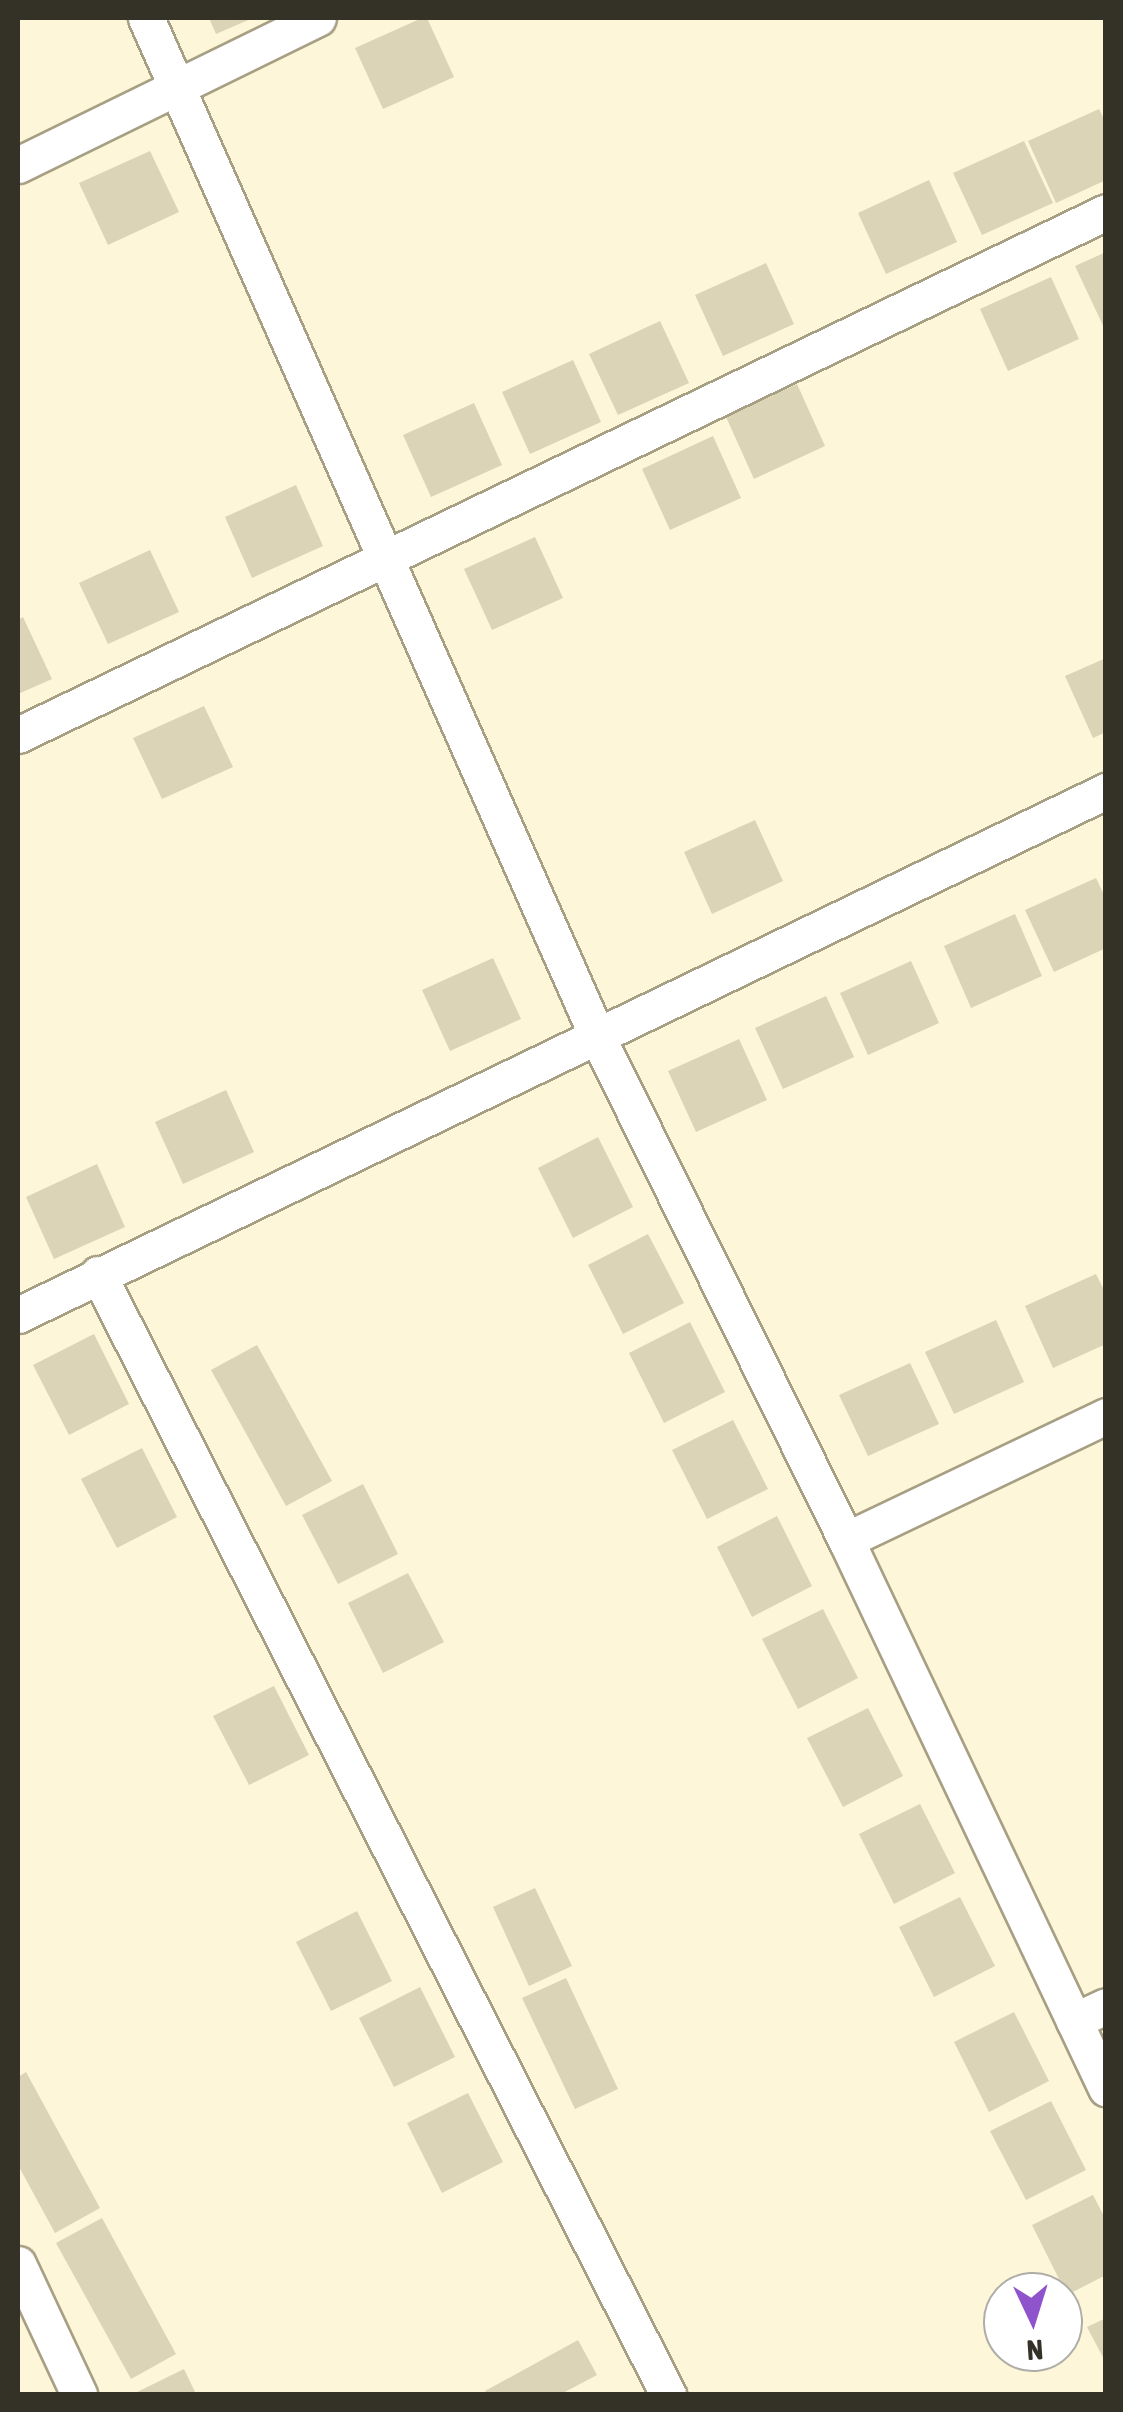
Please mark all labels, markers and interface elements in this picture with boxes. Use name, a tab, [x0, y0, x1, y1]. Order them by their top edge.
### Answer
north arrow	[983, 2272, 1083, 2372]
text: N	[1026, 2333, 1044, 2366]

